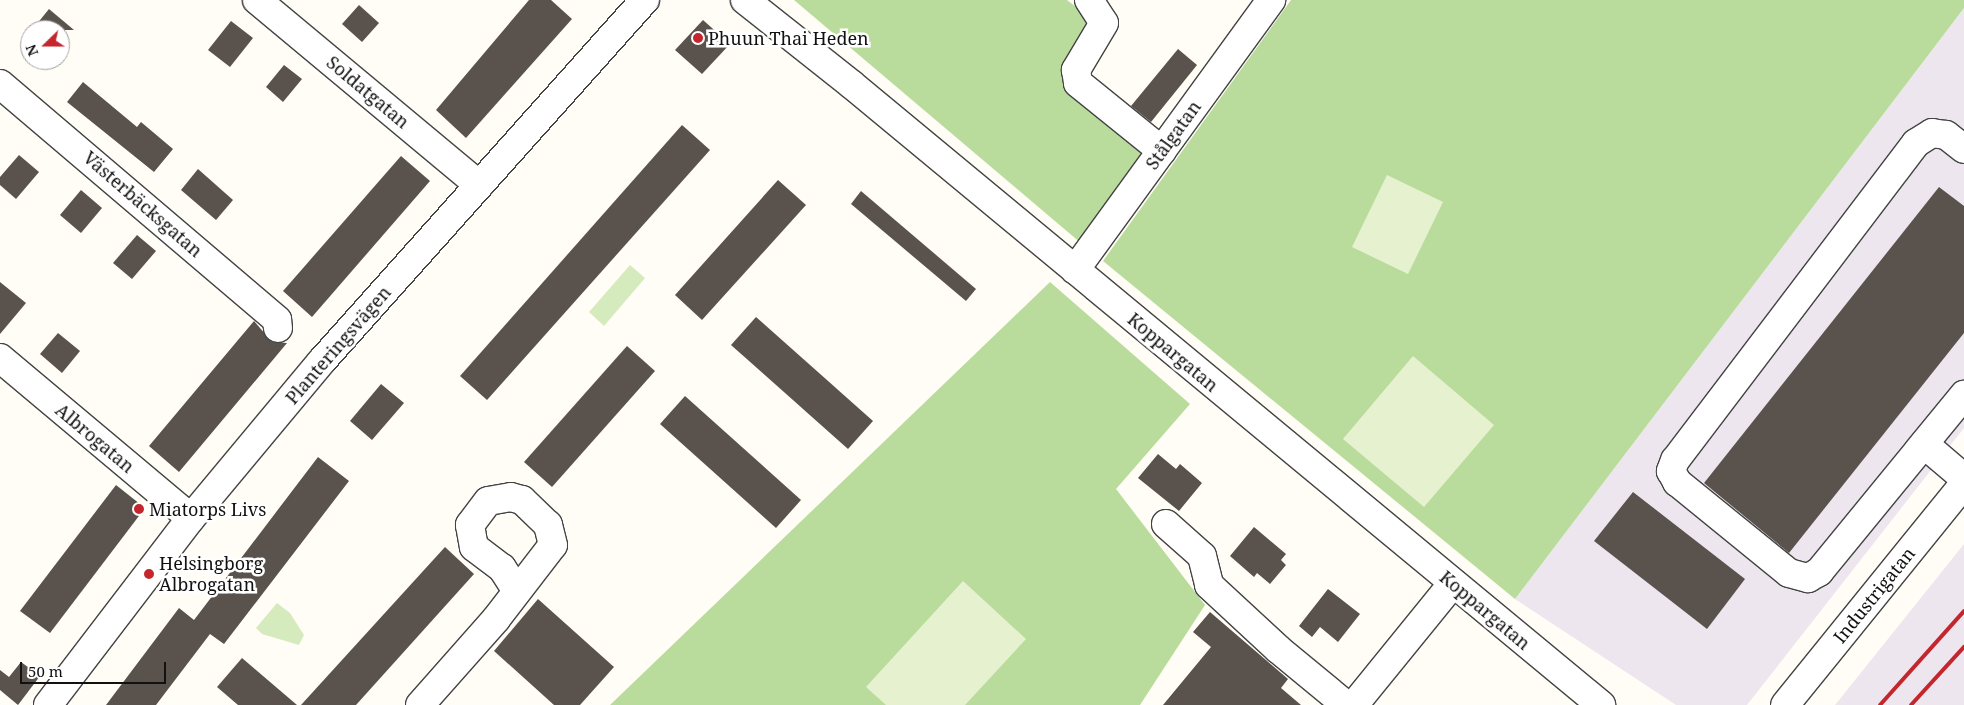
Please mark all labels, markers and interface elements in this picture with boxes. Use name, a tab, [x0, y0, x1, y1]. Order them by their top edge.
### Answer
north arrow	[20, 20, 70, 70]
place label: Phuun Thai Heden	[708, 27, 869, 49]
marker: Phuun Thai Heden	[692, 32, 704, 44]
text: N	[21, 42, 42, 59]
street label: Soldatgatan	[322, 51, 414, 133]
street label: Stålgatan	[1141, 96, 1205, 174]
street label: Västerbäcksgatan	[79, 147, 207, 261]
street label: Planteringsvägen	[281, 282, 395, 408]
street label: Koppargatan	[1123, 308, 1223, 396]
street label: Albrogatan	[51, 399, 139, 477]
place label: Miatorps Livs	[149, 498, 266, 520]
marker: Miatorps Livs	[133, 503, 145, 515]
street label: Industrigatan	[1829, 543, 1919, 647]
place label: Helsingborg Albrogatan	[159, 553, 263, 596]
street label: Koppargatan	[1435, 566, 1535, 654]
marker: Helsingborg Albrogatan	[143, 568, 155, 580]
scale bar	[22, 652, 169, 684]
text: 50 m	[28, 661, 63, 681]

